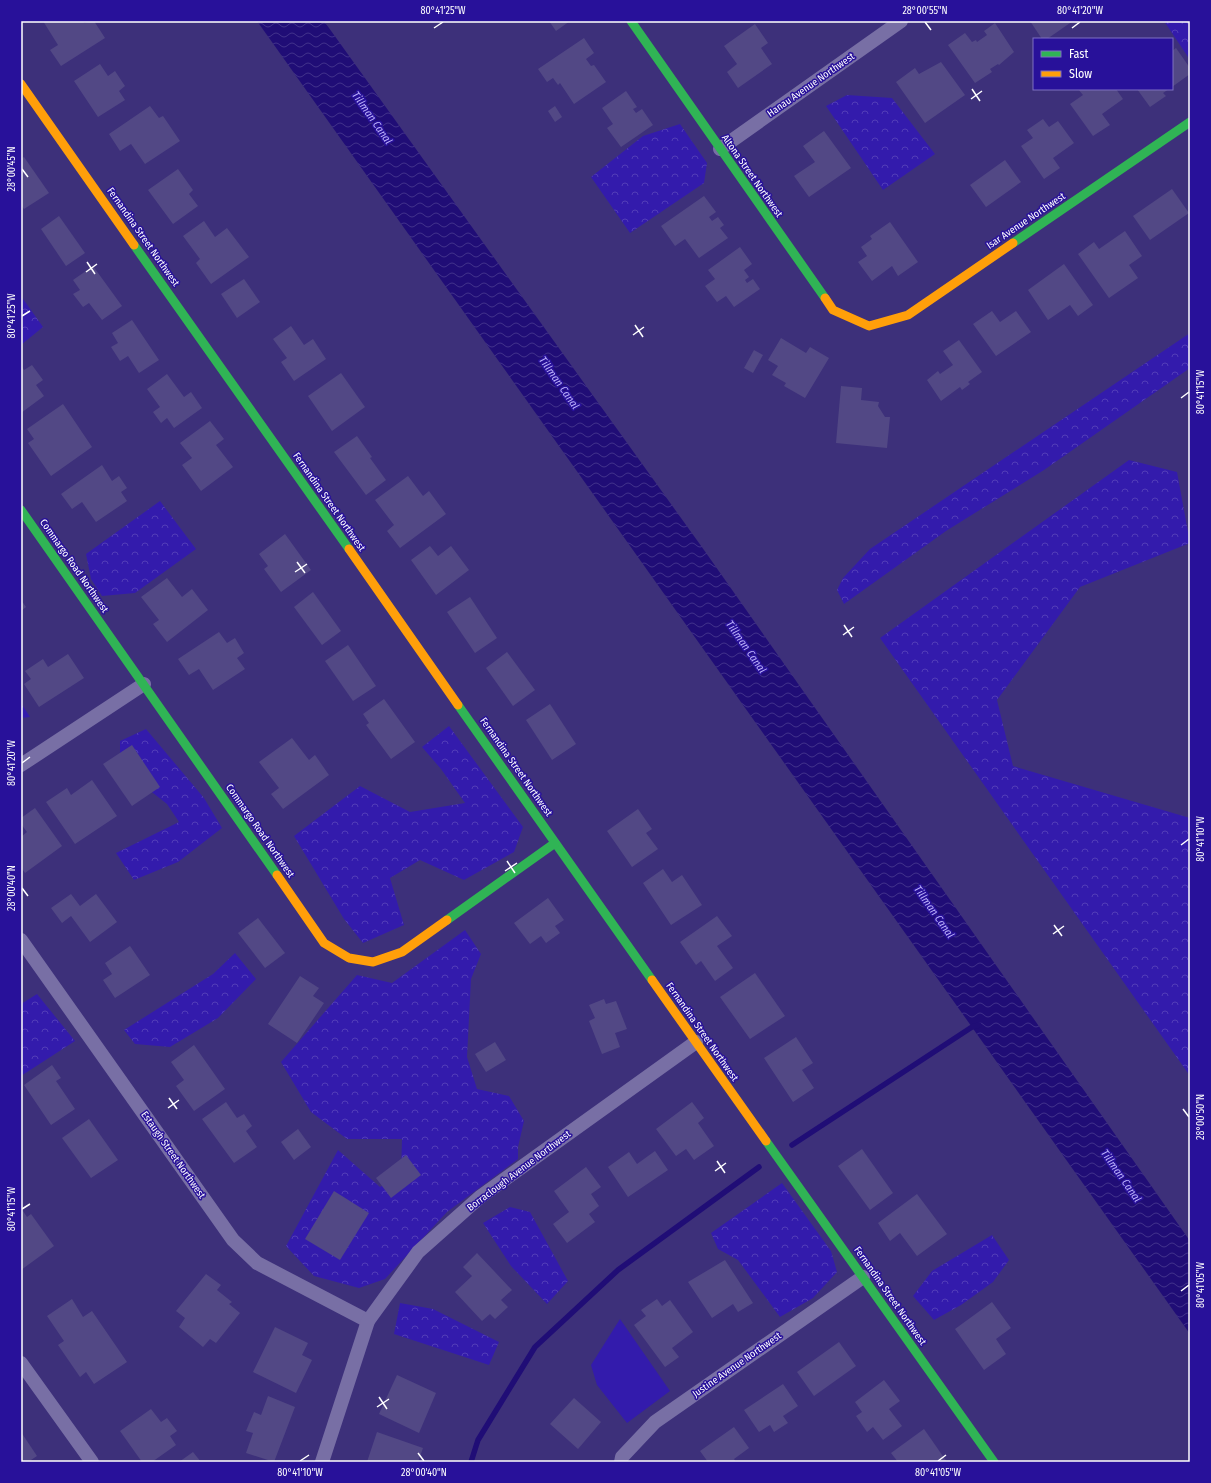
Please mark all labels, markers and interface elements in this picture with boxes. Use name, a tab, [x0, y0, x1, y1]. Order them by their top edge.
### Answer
text: 80°41'25"W	[420, 5, 466, 17]
text: 28°00'55"N	[902, 5, 948, 17]
text: 80°41'20"W	[1057, 5, 1103, 17]
legend	[1033, 38, 1173, 90]
text: Fast	[1069, 47, 1088, 61]
street label: Hanau Avenue Northwest	[765, 50, 857, 120]
text: Slow	[1069, 67, 1092, 81]
water label: Tillman Canal	[349, 89, 395, 147]
street label: Altona Street Northwest	[719, 132, 785, 220]
text: 28°00'45"N	[6, 147, 18, 191]
street label: Fernandina Street Northwest	[104, 185, 182, 289]
street label: Isar Avenue Northwest	[984, 190, 1068, 252]
text: 80°41'25"W	[6, 293, 18, 339]
water label: Tillman Canal	[536, 354, 582, 412]
text: 80°41'15"W	[1195, 369, 1207, 414]
street label: Fernandina Street Northwest	[290, 450, 368, 554]
street label: Commargo Road Northwest	[37, 517, 111, 616]
water label: Tillman Canal	[723, 618, 769, 676]
street label: Fernandina Street Northwest	[477, 715, 555, 819]
text: 80°41'20"W	[6, 740, 18, 786]
street label: Commargo Road Northwest	[223, 782, 297, 881]
text: 80°41'10"W	[1195, 816, 1207, 862]
text: 28°00'40"N	[6, 865, 18, 911]
water label: Tillman Canal	[911, 883, 957, 941]
street label: Fernandina Street Northwest	[663, 980, 741, 1084]
text: 28°00'50"N	[1195, 1094, 1207, 1140]
street label: Estaugh Street Northwest	[138, 1109, 208, 1202]
street label: Borraclough Avenue Northwest	[465, 1128, 574, 1214]
water label: Tillman Canal	[1098, 1147, 1144, 1205]
text: 80°41'15"W	[6, 1186, 18, 1231]
street label: Fernandina Street Northwest	[851, 1244, 929, 1348]
text: 80°41'05"W	[1195, 1262, 1207, 1308]
street label: Justine Avenue Northwest	[690, 1329, 784, 1400]
text: 80°41'10"W	[277, 1467, 323, 1479]
text: 28°00'40"N	[401, 1467, 447, 1479]
text: 80°41'05"W	[915, 1467, 961, 1479]

